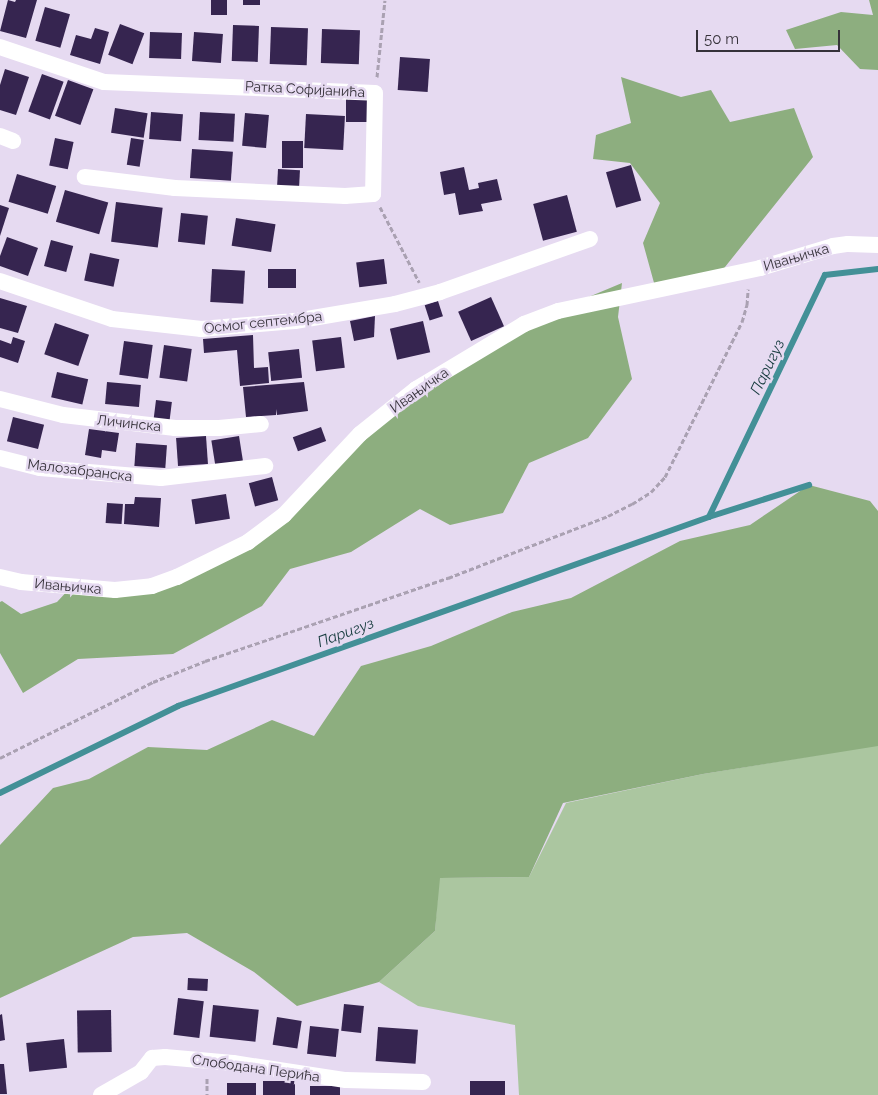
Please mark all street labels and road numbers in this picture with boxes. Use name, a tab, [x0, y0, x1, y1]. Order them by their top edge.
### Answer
street label: Ратка Софијанића	[244, 77, 366, 101]
street label: Ивањичка	[761, 240, 831, 274]
street label: Осмог септембра	[203, 307, 323, 337]
street label: Ивањичка	[387, 364, 451, 416]
street label: Личинска	[96, 411, 162, 435]
street label: Малозабранска	[27, 455, 133, 485]
street label: Ивањичка	[34, 575, 102, 597]
street label: Слободана Перића	[191, 1051, 321, 1085]

